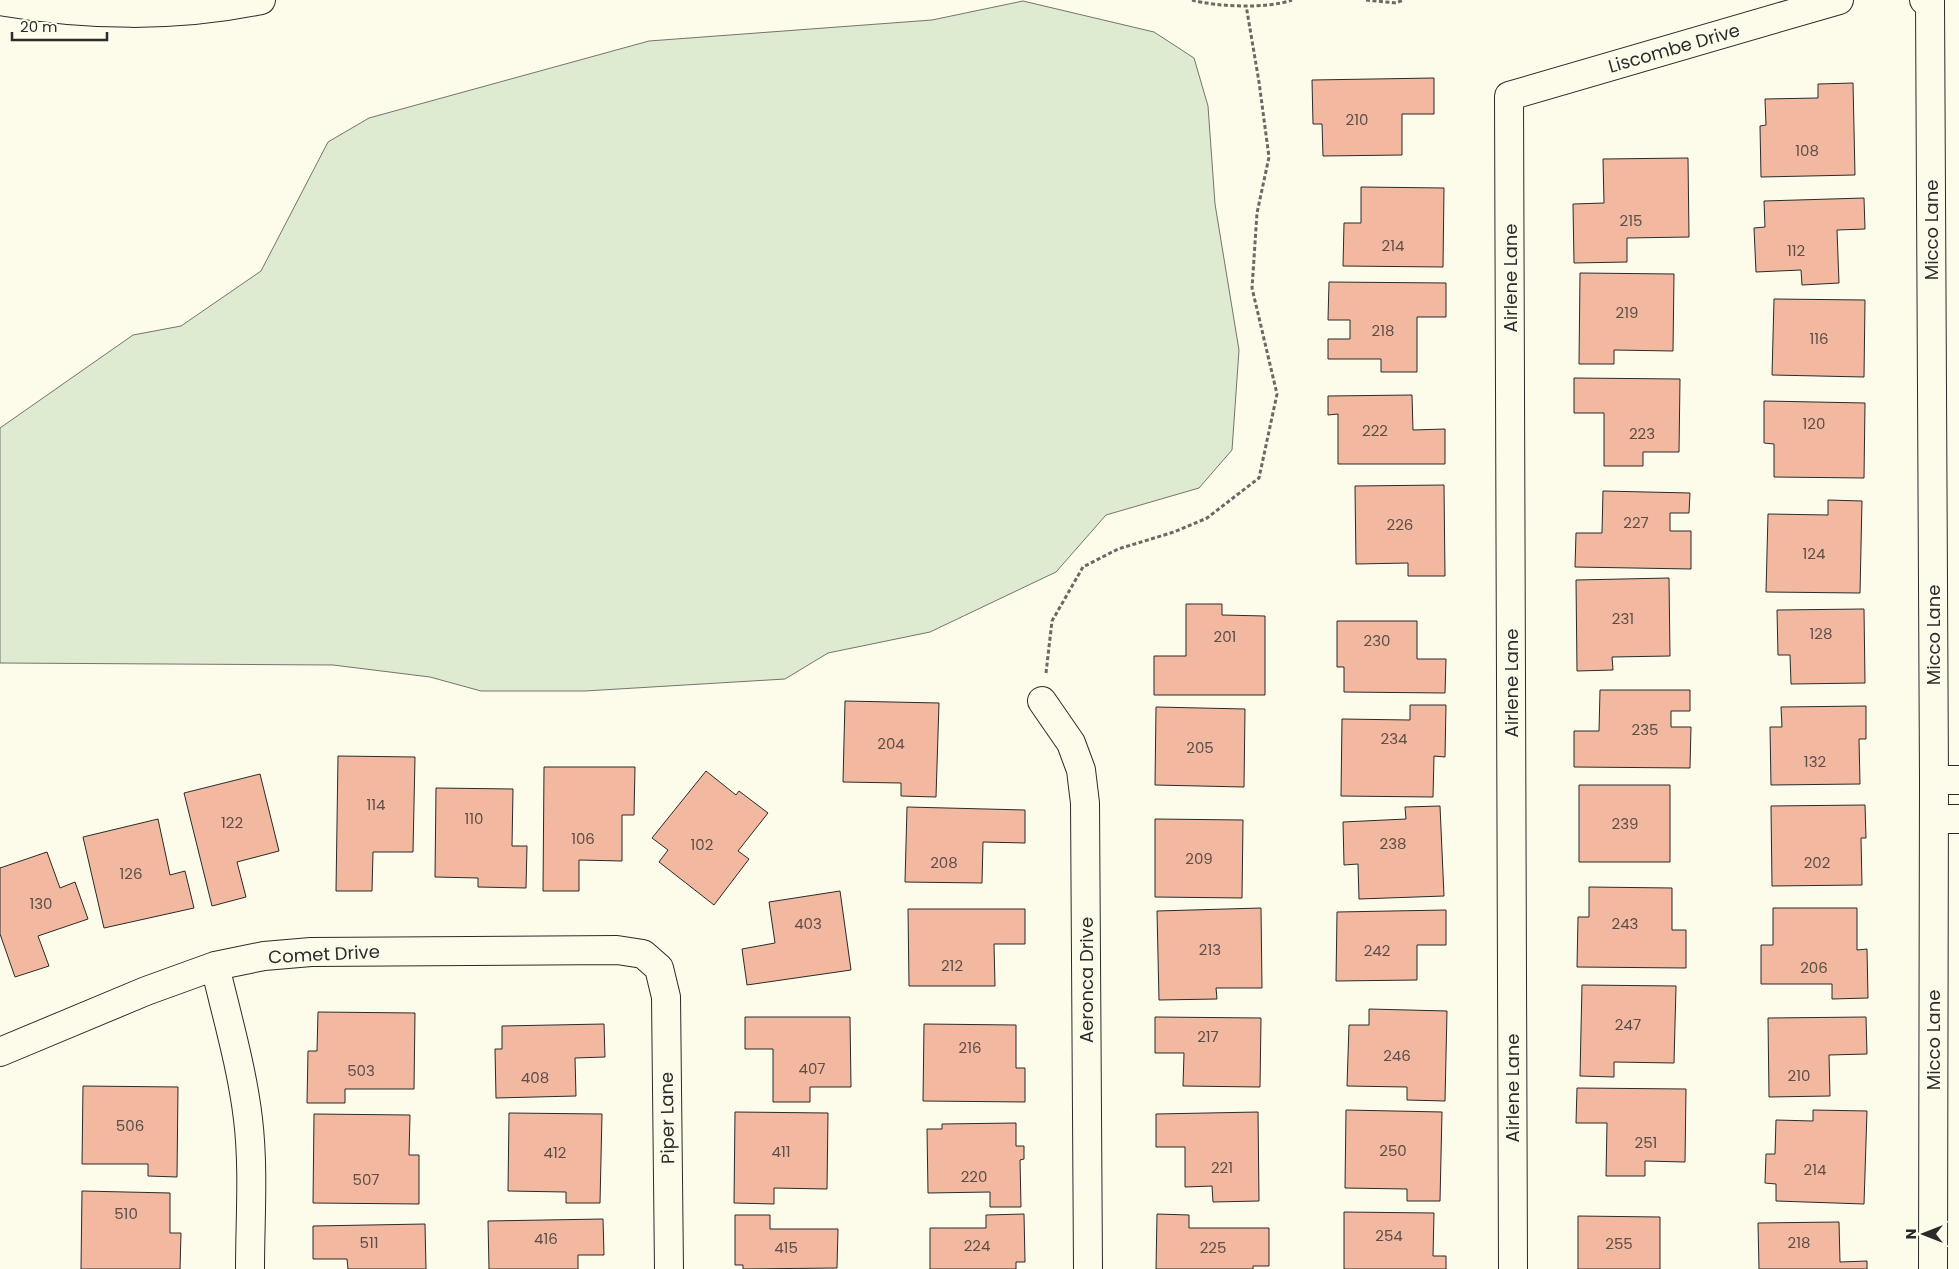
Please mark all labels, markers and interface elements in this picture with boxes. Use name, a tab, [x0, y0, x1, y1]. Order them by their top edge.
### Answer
scale bar	[12, 10, 108, 42]
text: 20 m	[20, 16, 58, 37]
street label: Liscombe Drive	[1605, 17, 1743, 79]
house number: 210	[1346, 109, 1368, 130]
house number: 108	[1795, 140, 1819, 161]
street label: Micco Lane	[1919, 180, 1944, 280]
house number: 215	[1620, 210, 1642, 231]
street label: Airlene Lane	[1498, 224, 1523, 332]
house number: 214	[1382, 235, 1404, 256]
house number: 112	[1787, 240, 1805, 261]
house number: 219	[1616, 302, 1638, 323]
house number: 218	[1372, 320, 1394, 341]
house number: 116	[1809, 328, 1829, 349]
house number: 120	[1803, 413, 1825, 434]
house number: 222	[1362, 420, 1388, 441]
house number: 223	[1629, 423, 1655, 444]
house number: 227	[1623, 512, 1649, 533]
house number: 226	[1387, 514, 1413, 535]
house number: 124	[1803, 543, 1825, 564]
street label: Micco Lane	[1921, 585, 1946, 685]
house number: 231	[1612, 608, 1634, 629]
house number: 128	[1810, 623, 1832, 644]
house number: 201	[1214, 626, 1236, 647]
street label: Airlene Lane	[1499, 629, 1524, 737]
house number: 230	[1364, 630, 1390, 651]
house number: 235	[1632, 719, 1658, 740]
house number: 234	[1381, 728, 1407, 749]
house number: 204	[877, 733, 905, 754]
house number: 205	[1186, 737, 1214, 758]
house number: 132	[1804, 751, 1826, 772]
house number: 114	[366, 794, 386, 815]
house number: 110	[464, 808, 484, 829]
house number: 122	[221, 812, 243, 833]
house number: 239	[1612, 813, 1638, 834]
house number: 106	[571, 828, 595, 849]
house number: 238	[1380, 833, 1406, 854]
house number: 102	[691, 834, 713, 855]
house number: 209	[1185, 848, 1213, 869]
house number: 208	[930, 852, 958, 873]
house number: 202	[1804, 852, 1830, 873]
house number: 126	[120, 863, 142, 884]
house number: 130	[29, 893, 53, 914]
house number: 403	[794, 913, 822, 934]
house number: 243	[1612, 913, 1638, 934]
street label: Aeronca Drive	[1074, 917, 1099, 1043]
street label: Comet Drive	[268, 939, 380, 969]
house number: 213	[1199, 939, 1221, 960]
house number: 242	[1364, 940, 1390, 961]
house number: 212	[941, 955, 963, 976]
house number: 206	[1800, 957, 1828, 978]
street label: Micco Lane	[1921, 990, 1946, 1090]
house number: 247	[1615, 1014, 1641, 1035]
house number: 217	[1197, 1026, 1219, 1047]
street label: Airlene Lane	[1500, 1034, 1525, 1142]
house number: 216	[959, 1037, 981, 1058]
house number: 246	[1383, 1045, 1411, 1066]
house number: 407	[798, 1058, 826, 1079]
house number: 503	[347, 1060, 375, 1081]
house number: 210	[1788, 1065, 1810, 1086]
house number: 408	[521, 1067, 549, 1088]
street label: Piper Lane	[654, 1072, 680, 1164]
house number: 506	[116, 1115, 144, 1136]
house number: 251	[1635, 1132, 1657, 1153]
house number: 250	[1379, 1140, 1407, 1161]
house number: 411	[771, 1141, 791, 1162]
house number: 412	[544, 1142, 566, 1163]
house number: 221	[1211, 1157, 1233, 1178]
house number: 214	[1804, 1159, 1826, 1180]
house number: 220	[961, 1166, 987, 1187]
house number: 507	[352, 1169, 380, 1190]
house number: 510	[114, 1203, 138, 1224]
north arrow	[1899, 1209, 1949, 1259]
house number: 254	[1375, 1225, 1403, 1246]
house number: 416	[534, 1228, 558, 1249]
text: N	[1901, 1229, 1921, 1239]
house number: 511	[359, 1232, 379, 1253]
house number: 218	[1788, 1232, 1810, 1253]
house number: 255	[1605, 1233, 1633, 1254]
house number: 224	[964, 1235, 990, 1256]
house number: 415	[774, 1237, 798, 1258]
house number: 225	[1200, 1237, 1226, 1258]

